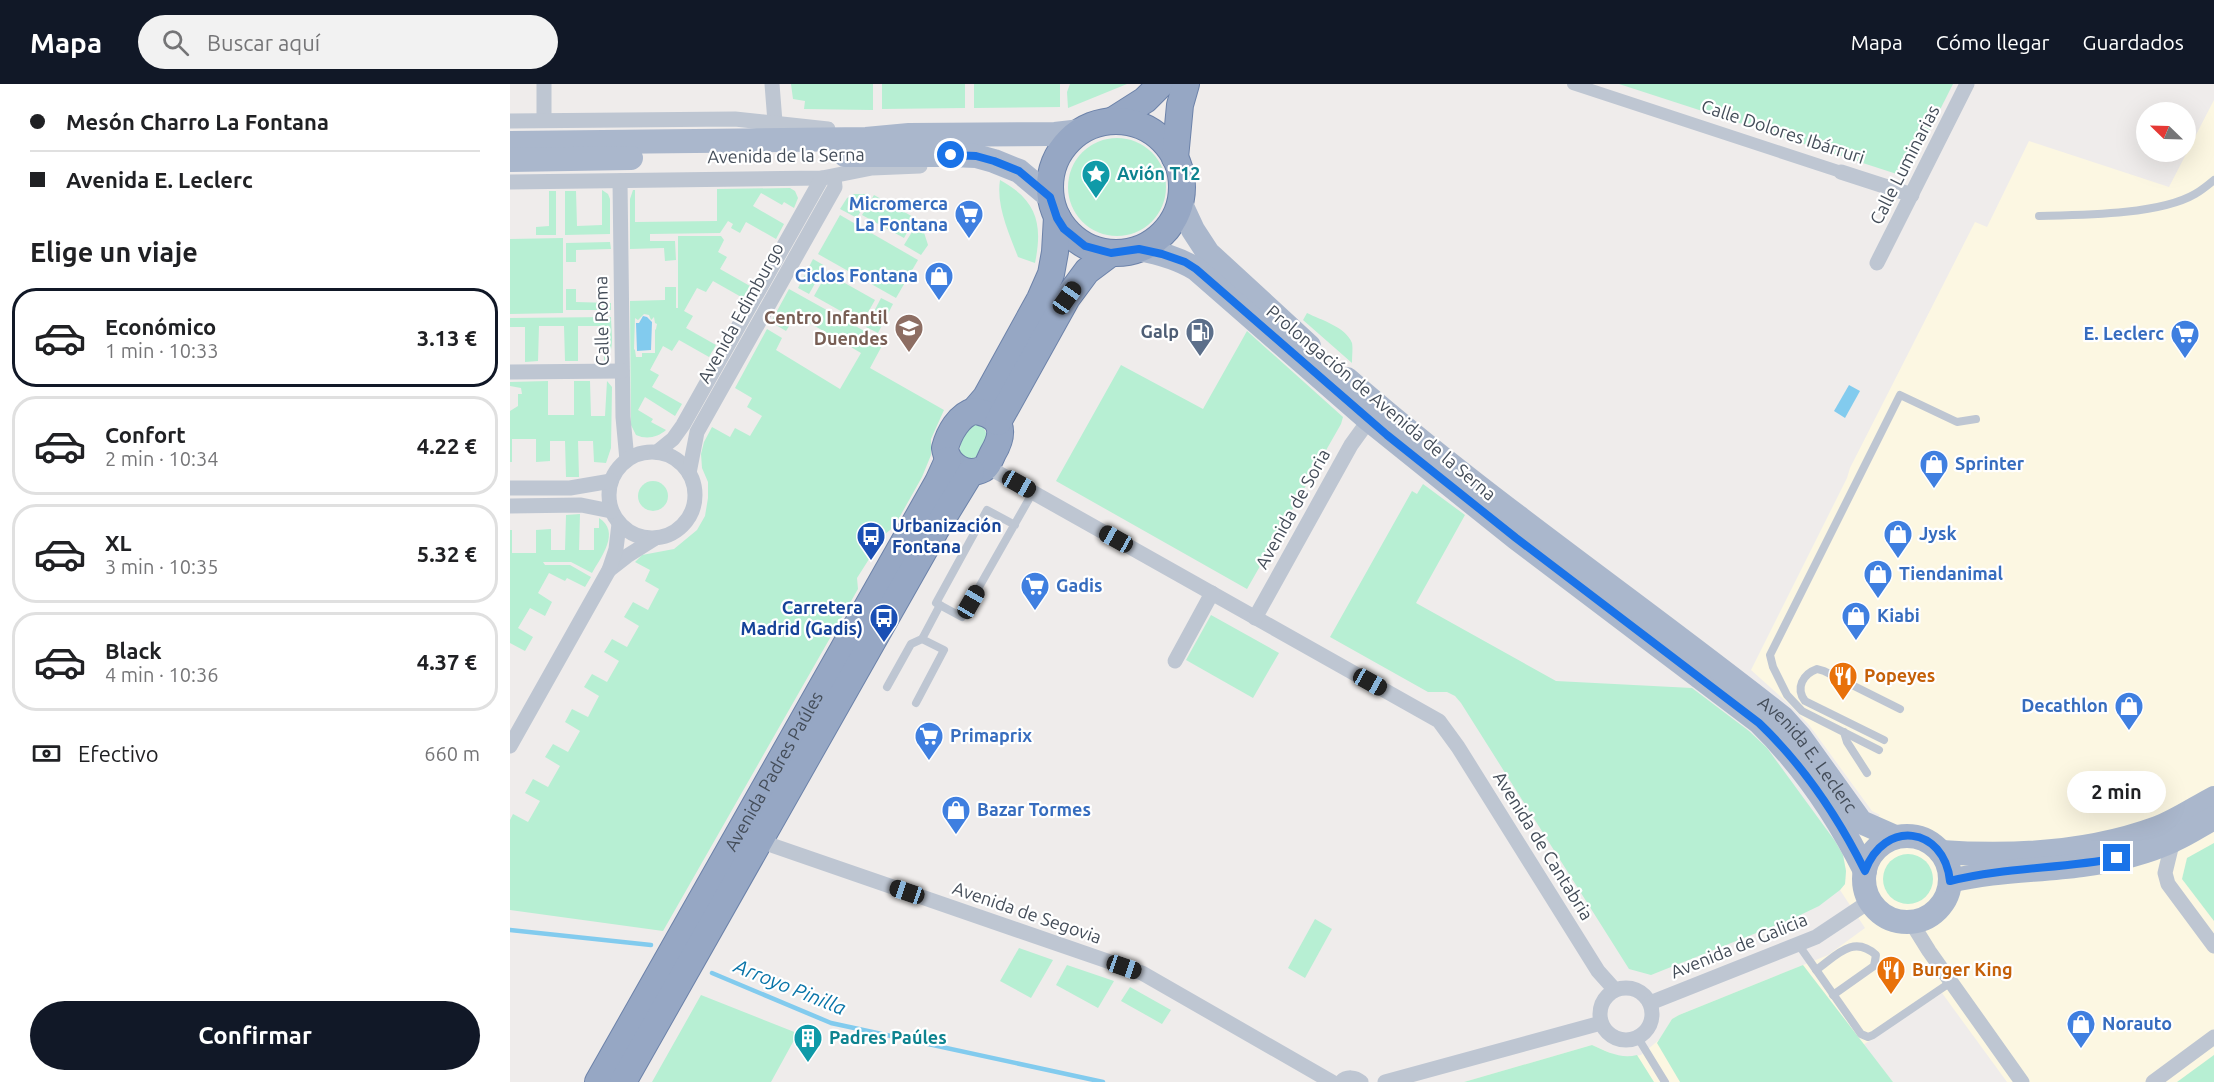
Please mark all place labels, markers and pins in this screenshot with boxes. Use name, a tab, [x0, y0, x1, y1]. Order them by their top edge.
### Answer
place icon: Avión T12	[1080, 158, 1112, 200]
place label: Avión T12	[1117, 163, 1201, 183]
place label: Micromerca La Fontana	[849, 193, 948, 234]
supermarket icon: Micromerca La Fontana	[953, 198, 985, 240]
shop icon: Ciclos Fontana	[923, 260, 955, 302]
place label: Ciclos Fontana	[795, 265, 918, 285]
place label: Centro Infantil Duendes	[764, 307, 889, 348]
school or university icon: Centro Infantil Duendes	[893, 312, 925, 354]
fuel station icon: Galp	[1184, 316, 1216, 358]
supermarket icon: E. Leclerc	[2169, 318, 2201, 360]
place label: Galp	[1141, 321, 1179, 341]
place label: E. Leclerc	[2084, 323, 2164, 343]
shop icon: Sprinter	[1918, 448, 1950, 490]
place label: Sprinter	[1955, 453, 2025, 473]
place label: Urbanización Fontana	[892, 515, 1002, 556]
shop icon: Jysk	[1882, 518, 1914, 560]
bus stop icon: Urbanización Fontana	[855, 520, 887, 562]
place label: Jysk	[1919, 523, 1957, 543]
shop icon: Tiendanimal	[1862, 558, 1894, 600]
place label: Tiendanimal	[1899, 563, 2004, 583]
supermarket icon: Gadis	[1019, 570, 1051, 612]
place label: Gadis	[1056, 575, 1103, 595]
place label: Carretera Madrid (Gadis)	[741, 597, 863, 639]
shop icon: Kiabi	[1840, 600, 1872, 642]
bus stop icon: Carretera Madrid (Gadis)	[868, 602, 900, 644]
place label: Kiabi	[1877, 605, 1920, 625]
restaurant icon: Popeyes	[1827, 660, 1859, 702]
place label: Popeyes	[1864, 665, 1935, 685]
shop icon: Decathlon	[2113, 690, 2145, 732]
place label: Decathlon	[2021, 695, 2108, 715]
supermarket icon: Primaprix	[913, 720, 945, 762]
place label: Primaprix	[950, 725, 1032, 745]
shop icon: Bazar Tormes	[940, 794, 972, 836]
place label: Bazar Tormes	[977, 799, 1091, 819]
restaurant icon: Burger King	[1875, 954, 1907, 996]
place label: Burger King	[1912, 959, 2013, 979]
shop icon: Norauto	[2065, 1008, 2097, 1050]
place label: Norauto	[2102, 1013, 2172, 1033]
building icon: Padres Paúles	[792, 1022, 824, 1064]
place label: Padres Paúles	[829, 1027, 947, 1047]

